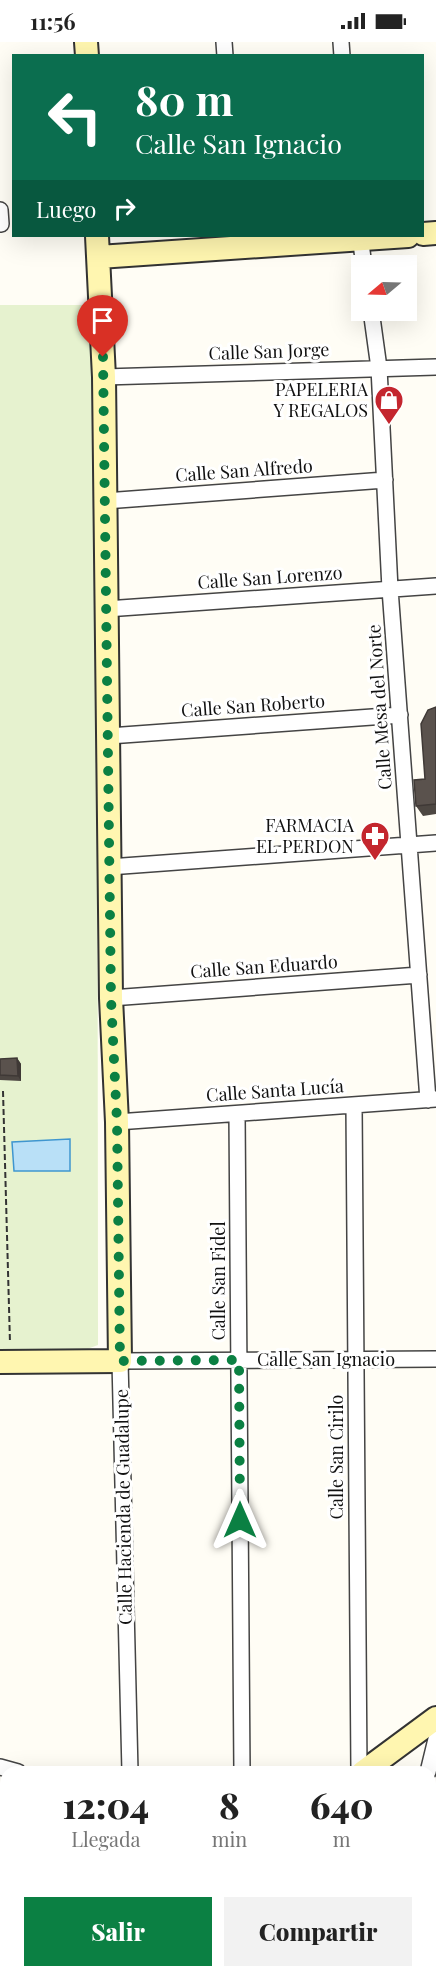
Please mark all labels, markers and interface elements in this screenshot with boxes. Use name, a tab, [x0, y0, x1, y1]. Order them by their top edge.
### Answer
text: 11:56	[30, 6, 76, 36]
text: 80 m	[135, 71, 233, 127]
icon: left	[36, 78, 114, 156]
text: Calle San Ignacio	[135, 125, 342, 161]
icon: right	[108, 192, 141, 225]
text: Luego	[36, 194, 96, 224]
north arrow	[351, 255, 417, 321]
map controls	[351, 255, 417, 321]
pin	[77, 295, 128, 357]
icon: arrive	[86, 304, 119, 337]
street label: Calle San Jorge	[208, 337, 330, 365]
place label: PAPELERIA Y REGALOS	[273, 377, 369, 422]
shop icon: PAPELERIA Y REGALOS	[373, 384, 405, 426]
street label: Calle San Alfredo	[174, 453, 314, 487]
street label: Calle San Lorenzo	[197, 560, 343, 594]
street label: Calle Mesa del Norte	[361, 624, 397, 791]
street label: Calle San Roberto	[180, 688, 326, 722]
place label: FARMACIA EL PERDON	[256, 813, 355, 858]
pharmacy icon: FARMACIA EL PERDON	[359, 820, 391, 862]
street label: Calle San Eduardo	[189, 949, 339, 983]
street label: Calle Santa Lucía	[205, 1073, 345, 1107]
street label: Calle San Fidel	[206, 1221, 230, 1341]
street label: Calle San Ignacio	[257, 1347, 395, 1371]
street label: Calle Hacienda de Guadalupe	[109, 1389, 137, 1625]
street label: Calle San Cirilo	[324, 1394, 348, 1519]
position arrow	[208, 1488, 272, 1552]
text: 12:04	[62, 1780, 149, 1828]
text: 8	[219, 1780, 240, 1828]
text: 640	[310, 1780, 374, 1828]
text: Llegada	[71, 1825, 140, 1852]
text: min	[212, 1825, 247, 1852]
text: m	[333, 1825, 350, 1852]
button: Salir	[24, 1897, 212, 1966]
button: Compartir	[224, 1897, 412, 1966]

